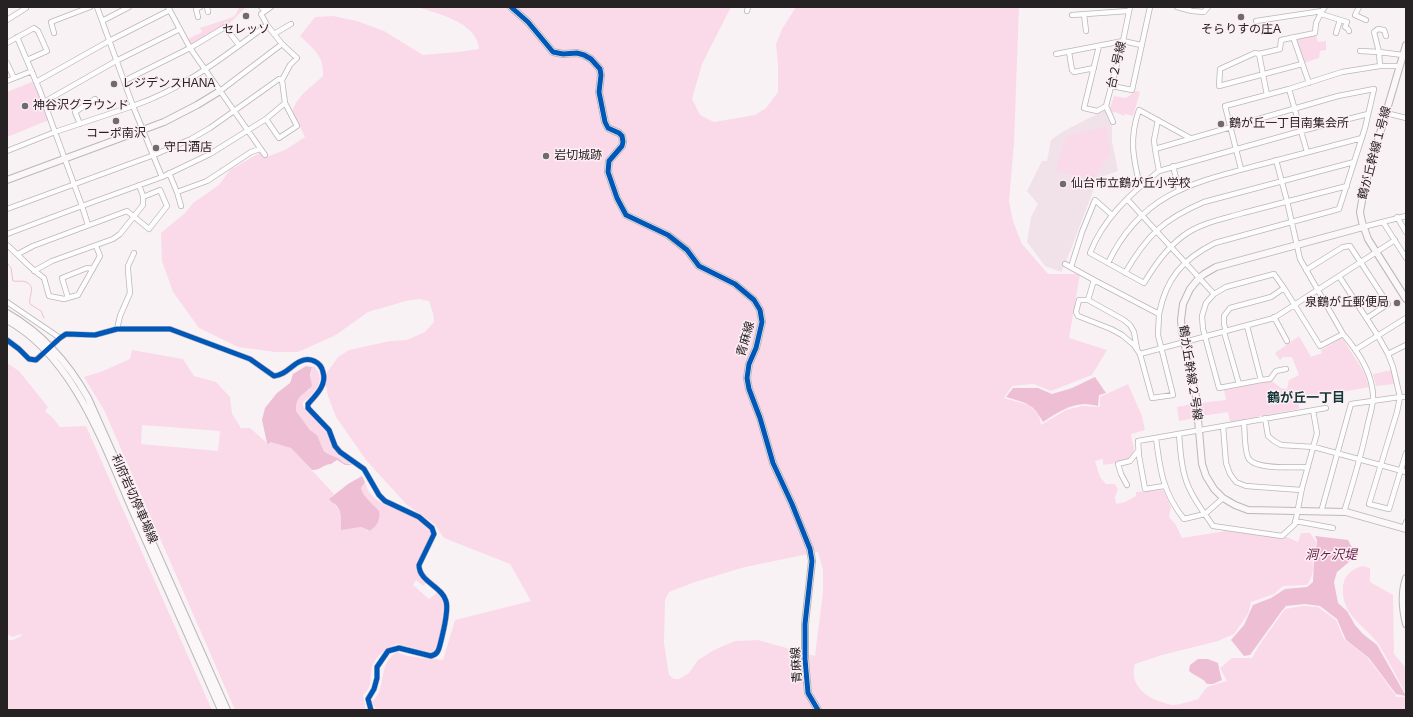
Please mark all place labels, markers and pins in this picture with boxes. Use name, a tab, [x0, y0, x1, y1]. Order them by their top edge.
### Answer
marker: セレッソ	[241, 11, 251, 21]
marker: そらりすの庄A	[1236, 12, 1246, 22]
place label: セレッソ	[222, 23, 270, 37]
place label: そらりすの庄A	[1201, 23, 1281, 37]
place label: レジデンスHANA	[122, 77, 215, 91]
marker: レジデンスHANA	[109, 79, 119, 89]
place label: 神谷沢グラウンド	[33, 99, 129, 113]
marker: 神谷沢グラウンド	[20, 101, 30, 111]
marker: コーポ南沢	[111, 116, 121, 126]
place label: 鶴が丘一丁目南集会所	[1229, 117, 1349, 131]
marker: 鶴が丘一丁目南集会所	[1216, 119, 1226, 129]
place label: コーポ南沢	[86, 127, 146, 141]
place label: 守口酒店	[164, 141, 212, 155]
marker: 守口酒店	[151, 143, 161, 153]
place label: 岩切城跡	[554, 149, 602, 163]
marker: 岩切城跡	[541, 151, 551, 161]
place label: 仙台市立鶴が丘小学校	[1071, 177, 1191, 191]
marker: 仙台市立鶴が丘小学校	[1058, 179, 1068, 189]
place label: 泉鶴が丘郵便局	[1305, 296, 1389, 310]
marker: 泉鶴が丘郵便局	[1392, 298, 1402, 308]

